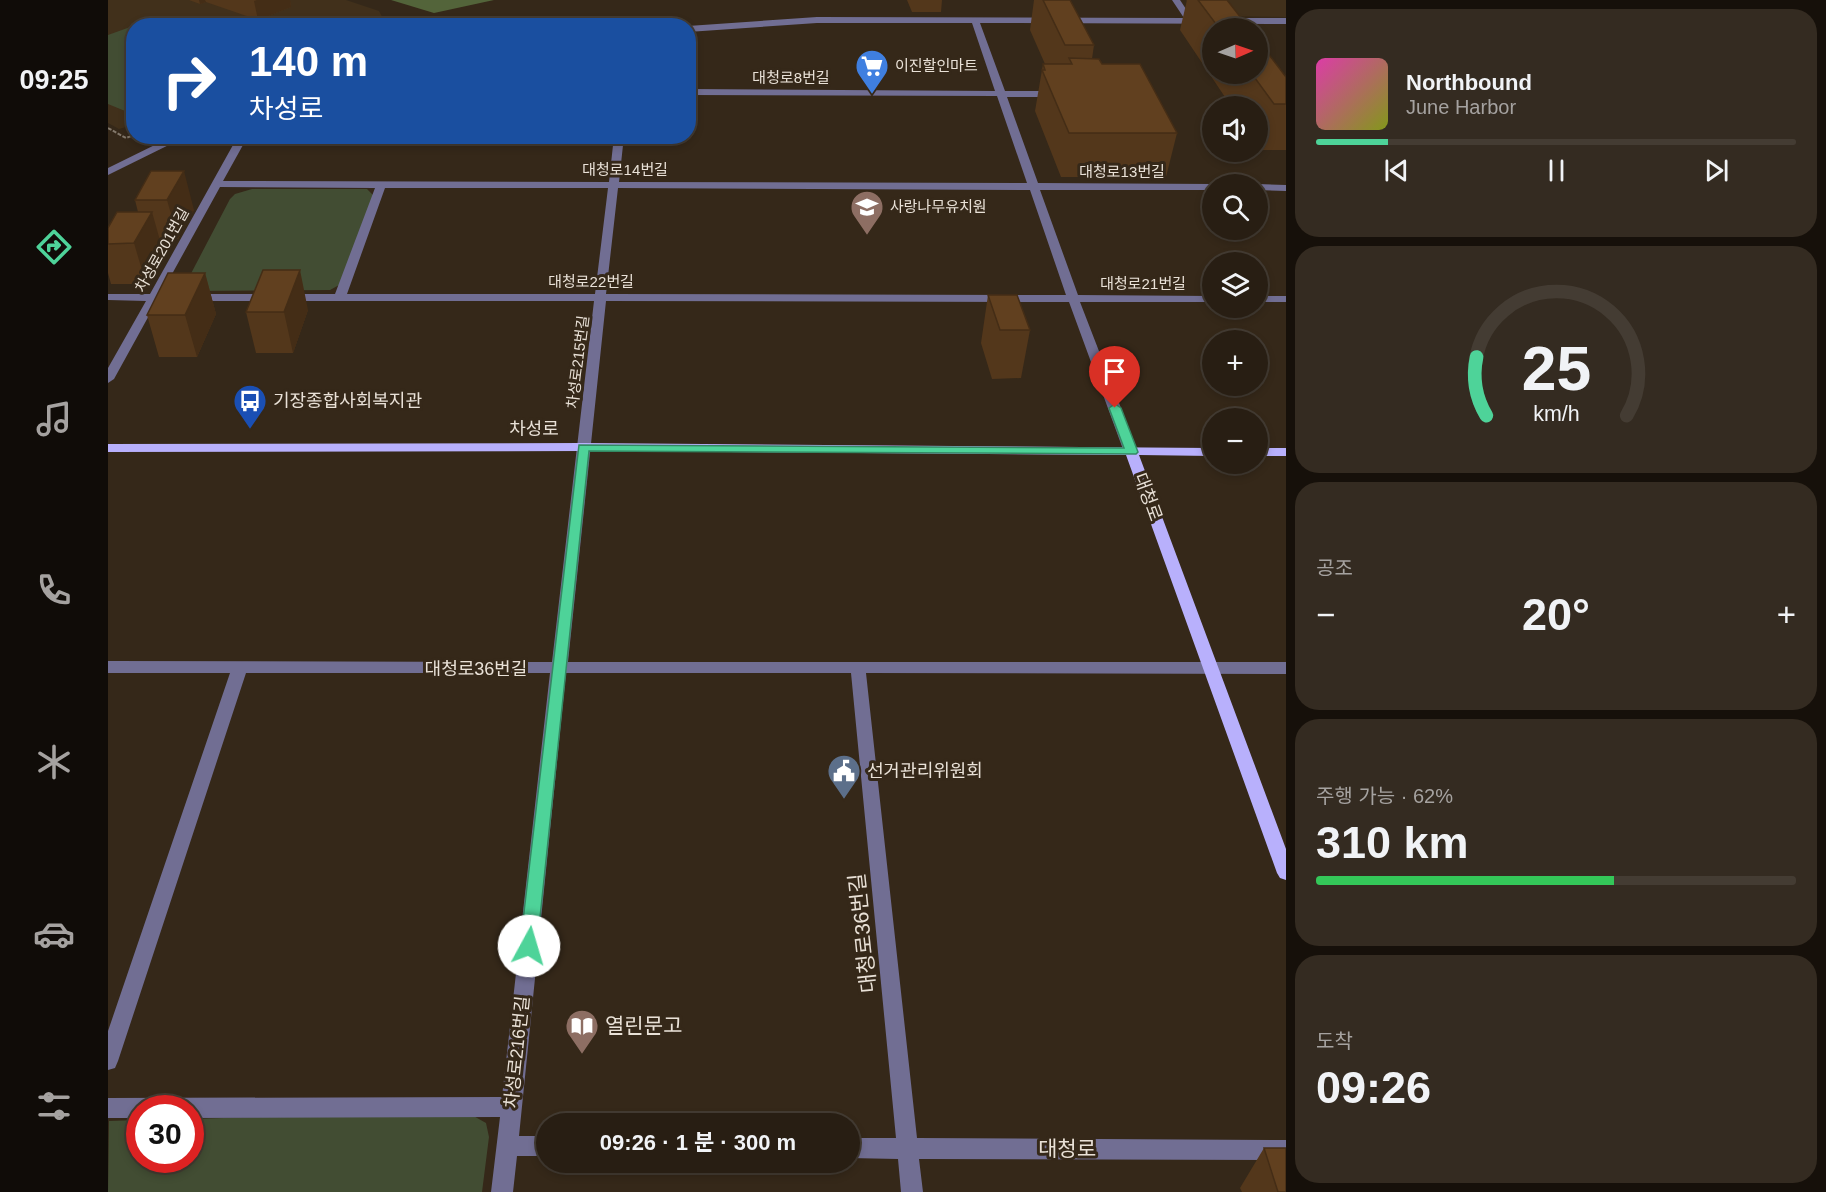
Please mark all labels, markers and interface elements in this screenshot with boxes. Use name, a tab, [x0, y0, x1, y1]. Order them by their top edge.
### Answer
north arrow	[1202, 18, 1268, 84]
map controls	[1202, 18, 1268, 474]
text: 140 m	[249, 38, 368, 85]
icon: right	[150, 42, 228, 120]
supermarket icon: 이진할인마트	[854, 48, 890, 95]
place label: 이진할인마트	[895, 57, 978, 74]
text: 09:25	[19, 65, 89, 95]
street label: 대청로8번길	[752, 69, 830, 86]
text: Northbound	[1406, 70, 1532, 95]
text: 차성로	[249, 94, 324, 124]
button: sound	[1202, 96, 1268, 162]
text: June Harbor	[1406, 96, 1516, 118]
icon: previous	[1380, 154, 1413, 187]
icon: pause	[1540, 154, 1573, 187]
icon: next	[1700, 154, 1733, 187]
street label: 대청로14번길	[582, 161, 668, 178]
street label: 대청로13번길	[1079, 163, 1165, 180]
button: search	[1202, 174, 1268, 240]
school or university icon: 사랑나무유치원	[849, 189, 885, 236]
place label: 사랑나무유치원	[890, 198, 987, 215]
street label: 차성로201번길	[131, 205, 192, 295]
icon: directions	[33, 226, 75, 268]
button: layers	[1202, 252, 1268, 318]
street label: 대청로22번길	[548, 273, 634, 290]
street label: 대청로21번길	[1100, 275, 1186, 292]
street label: 차성로215번길	[563, 314, 592, 410]
button: +	[1202, 330, 1268, 396]
text: 25	[1521, 335, 1591, 404]
pin	[1089, 346, 1140, 408]
icon: arrive	[1098, 355, 1131, 388]
bus stop icon: 기장종합사회복지관	[232, 383, 268, 430]
place label: 기장종합사회복지관	[273, 391, 422, 411]
icon: music	[33, 398, 75, 440]
text: km/h	[1533, 403, 1579, 427]
button: −	[1202, 408, 1268, 474]
street label: 차성로	[509, 419, 559, 439]
street label: 대청로	[1130, 470, 1166, 524]
text: 공조	[1316, 557, 1353, 579]
icon: phone	[33, 569, 75, 611]
text: 20°	[1522, 589, 1590, 640]
text: −	[1316, 596, 1335, 633]
text: +	[1777, 596, 1796, 633]
street label: 대청로36번길	[425, 659, 527, 679]
icon: climate	[33, 741, 75, 783]
public building icon: 선거관리위원회	[826, 753, 862, 800]
place label: 선거관리위원회	[867, 761, 983, 781]
text: 주행 가능 · 62%	[1316, 785, 1453, 807]
text: 310 km	[1316, 817, 1469, 868]
street label: 대청로36번길	[845, 872, 880, 994]
icon: car	[33, 913, 75, 955]
position arrow	[497, 914, 561, 978]
street label: 차성로216번길	[501, 995, 533, 1109]
library icon: 열린문고	[564, 1008, 600, 1055]
place label: 열린문고	[605, 1014, 682, 1037]
text: 도착	[1316, 1030, 1353, 1052]
text: 09:26	[1316, 1062, 1431, 1113]
icon: filters	[33, 1085, 75, 1127]
speed limit sign: 30	[126, 1095, 204, 1173]
text: 09:26 · 1 분 · 300 m	[600, 1130, 796, 1155]
street label: 대청로	[1038, 1137, 1096, 1160]

